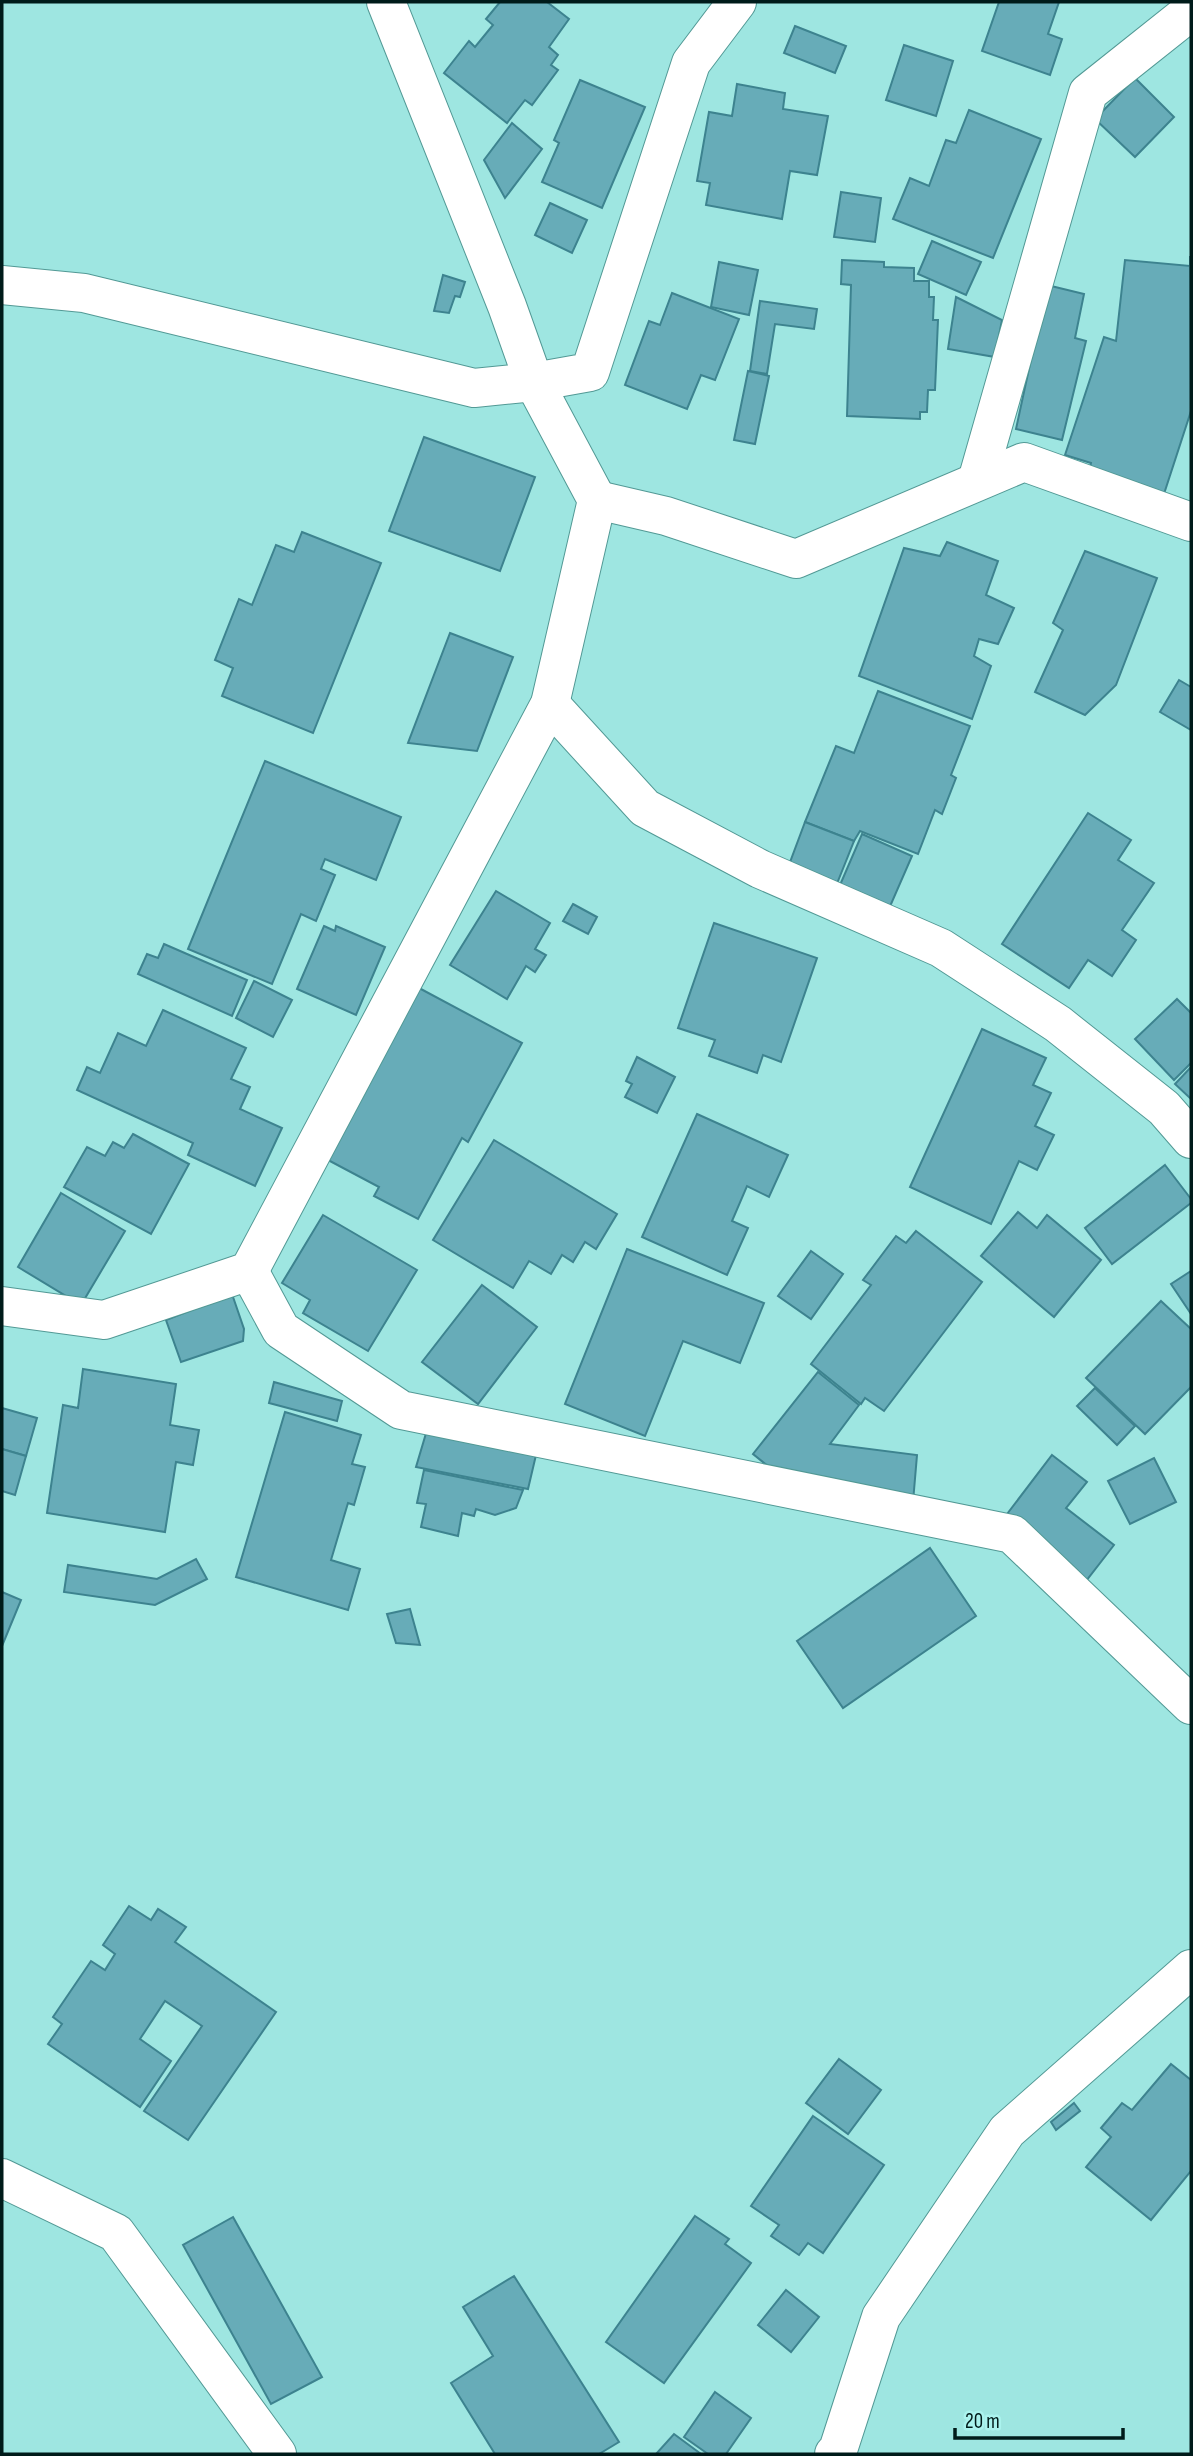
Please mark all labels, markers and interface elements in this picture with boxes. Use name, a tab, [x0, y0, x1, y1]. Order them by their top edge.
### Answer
scale bar	[955, 2396, 1123, 2440]
text: 20 m	[965, 2409, 1000, 2434]

